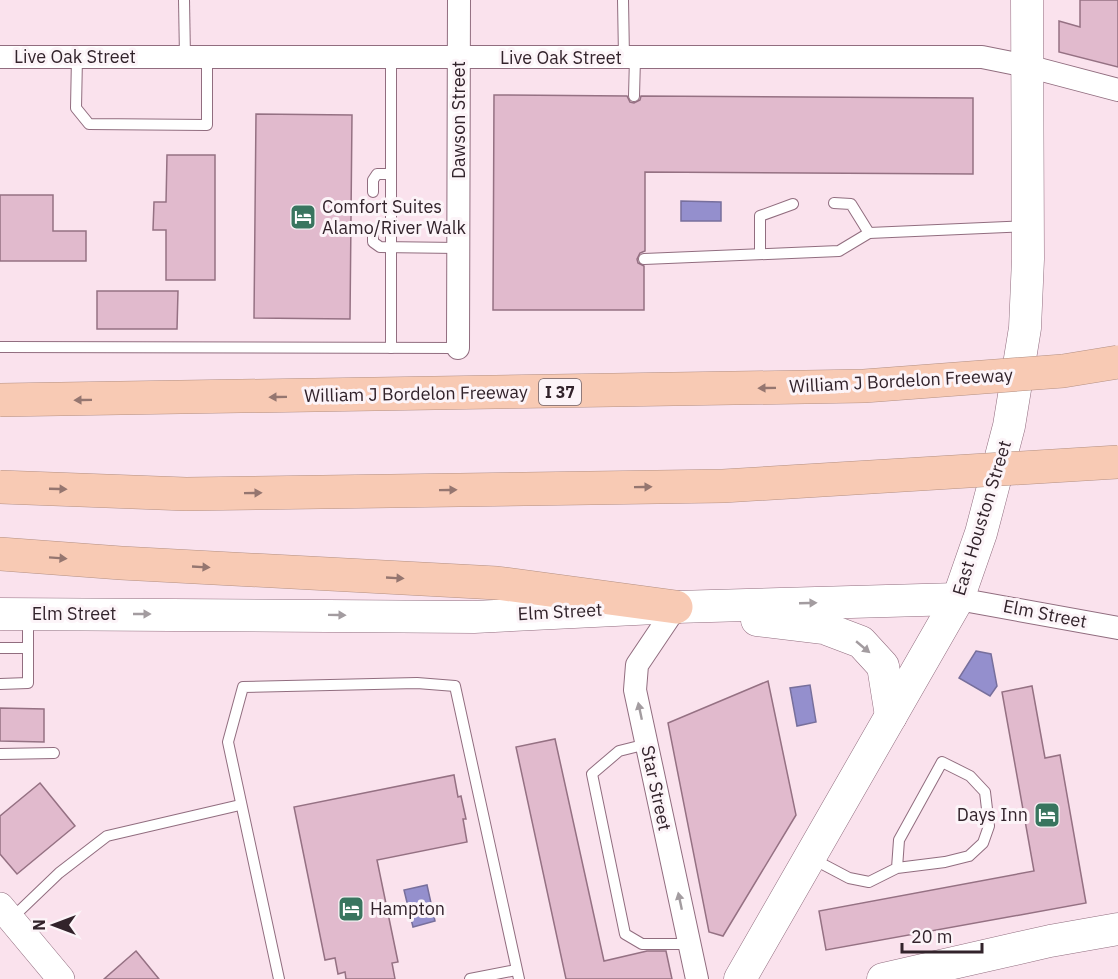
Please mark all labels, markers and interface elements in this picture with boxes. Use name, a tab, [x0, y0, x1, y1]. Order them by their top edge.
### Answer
street label: Live Oak Street	[14, 45, 136, 68]
street label: Live Oak Street	[500, 46, 622, 69]
street label: Dawson Street	[447, 61, 470, 179]
place label: Comfort Suites Alamo/River Walk	[322, 195, 467, 239]
hotel icon: Comfort Suites Alamo/River Walk	[288, 202, 318, 232]
street label: William J Bordelon Freeway	[789, 363, 1013, 398]
road number: I 37	[539, 379, 581, 405]
street label: William J Bordelon Freeway	[304, 380, 528, 407]
one-way arrow	[757, 383, 776, 393]
one-way arrow	[268, 392, 287, 402]
one-way arrow	[73, 395, 92, 405]
street label: East Houston Street	[947, 437, 1016, 598]
one-way arrow	[634, 482, 653, 492]
one-way arrow	[49, 484, 68, 494]
one-way arrow	[439, 485, 458, 495]
one-way arrow	[244, 488, 263, 498]
one-way arrow	[49, 553, 68, 563]
one-way arrow	[191, 563, 210, 572]
one-way arrow	[386, 573, 405, 582]
street label: Elm Street	[1001, 594, 1089, 633]
street label: Elm Street	[517, 598, 603, 625]
one-way arrow	[798, 599, 817, 608]
street label: Elm Street	[32, 602, 116, 625]
one-way arrow	[133, 609, 152, 618]
one-way arrow	[328, 610, 347, 620]
one-way arrow	[855, 640, 870, 653]
one-way arrow	[634, 701, 644, 720]
street label: Star Street	[636, 743, 677, 833]
hotel icon: Days Inn	[1032, 800, 1062, 830]
place label: Days Inn	[957, 803, 1028, 826]
one-way arrow	[675, 892, 684, 911]
hotel icon: Hampton	[336, 894, 366, 924]
north arrow	[24, 895, 84, 955]
place label: Hampton	[370, 897, 445, 920]
scale bar	[902, 916, 982, 954]
text: N	[29, 919, 49, 931]
text: 20 m	[911, 925, 953, 948]

